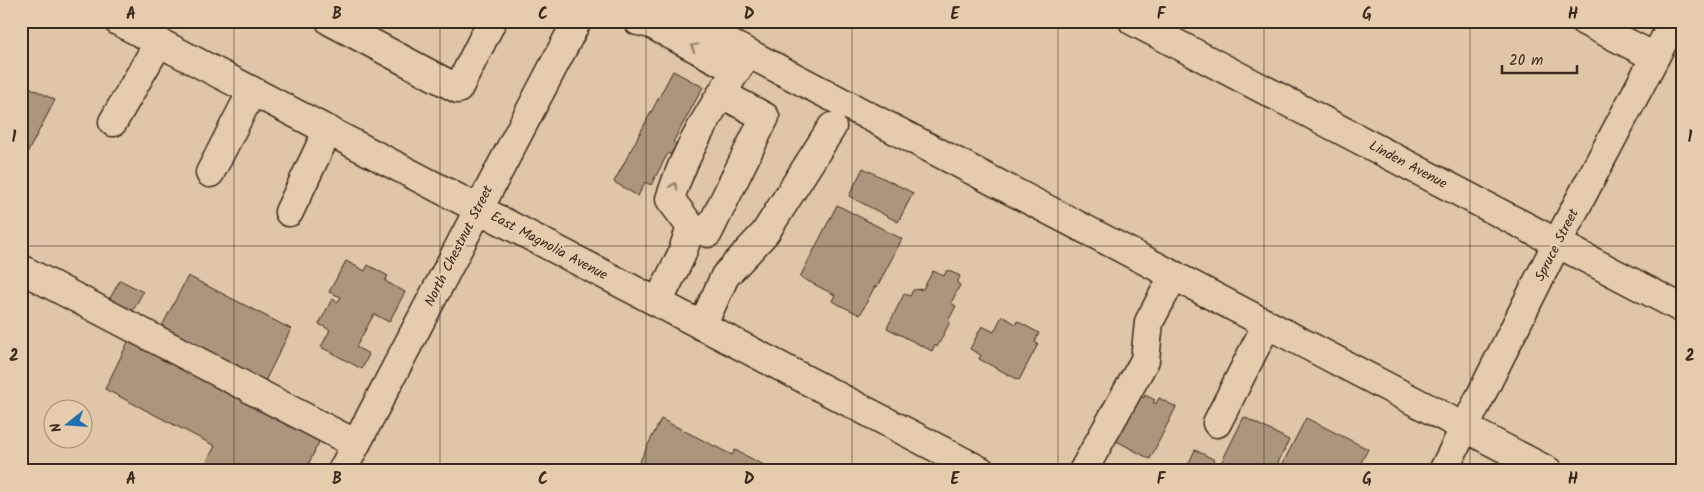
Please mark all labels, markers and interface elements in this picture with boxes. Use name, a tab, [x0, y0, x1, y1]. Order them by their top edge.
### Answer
text: A	[126, 2, 136, 27]
text: B	[332, 2, 342, 27]
text: C	[538, 2, 548, 27]
text: D	[744, 2, 755, 27]
text: E	[951, 2, 961, 27]
text: F	[1157, 2, 1167, 27]
text: G	[1362, 2, 1372, 27]
text: H	[1568, 2, 1578, 27]
scale bar	[1502, 42, 1576, 74]
one-way arrow	[690, 43, 699, 53]
text: 20 m	[1509, 49, 1543, 73]
text: 1	[12, 125, 17, 150]
text: 1	[1688, 125, 1693, 150]
street label: Linden Avenue	[1365, 135, 1452, 195]
street label: North Chestnut Street	[419, 181, 499, 310]
one-way arrow	[668, 182, 678, 191]
street label: Spruce Street	[1529, 204, 1585, 285]
street label: East Magnolia Avenue	[486, 206, 612, 287]
text: 2	[9, 344, 19, 369]
text: 2	[1685, 344, 1695, 369]
north arrow	[42, 400, 92, 450]
text: N	[45, 420, 68, 435]
text: A	[126, 467, 136, 492]
text: B	[332, 467, 342, 492]
text: C	[538, 467, 548, 492]
text: D	[744, 467, 755, 492]
text: E	[951, 467, 961, 492]
text: F	[1157, 467, 1167, 492]
text: G	[1362, 467, 1372, 492]
text: H	[1568, 467, 1578, 492]

